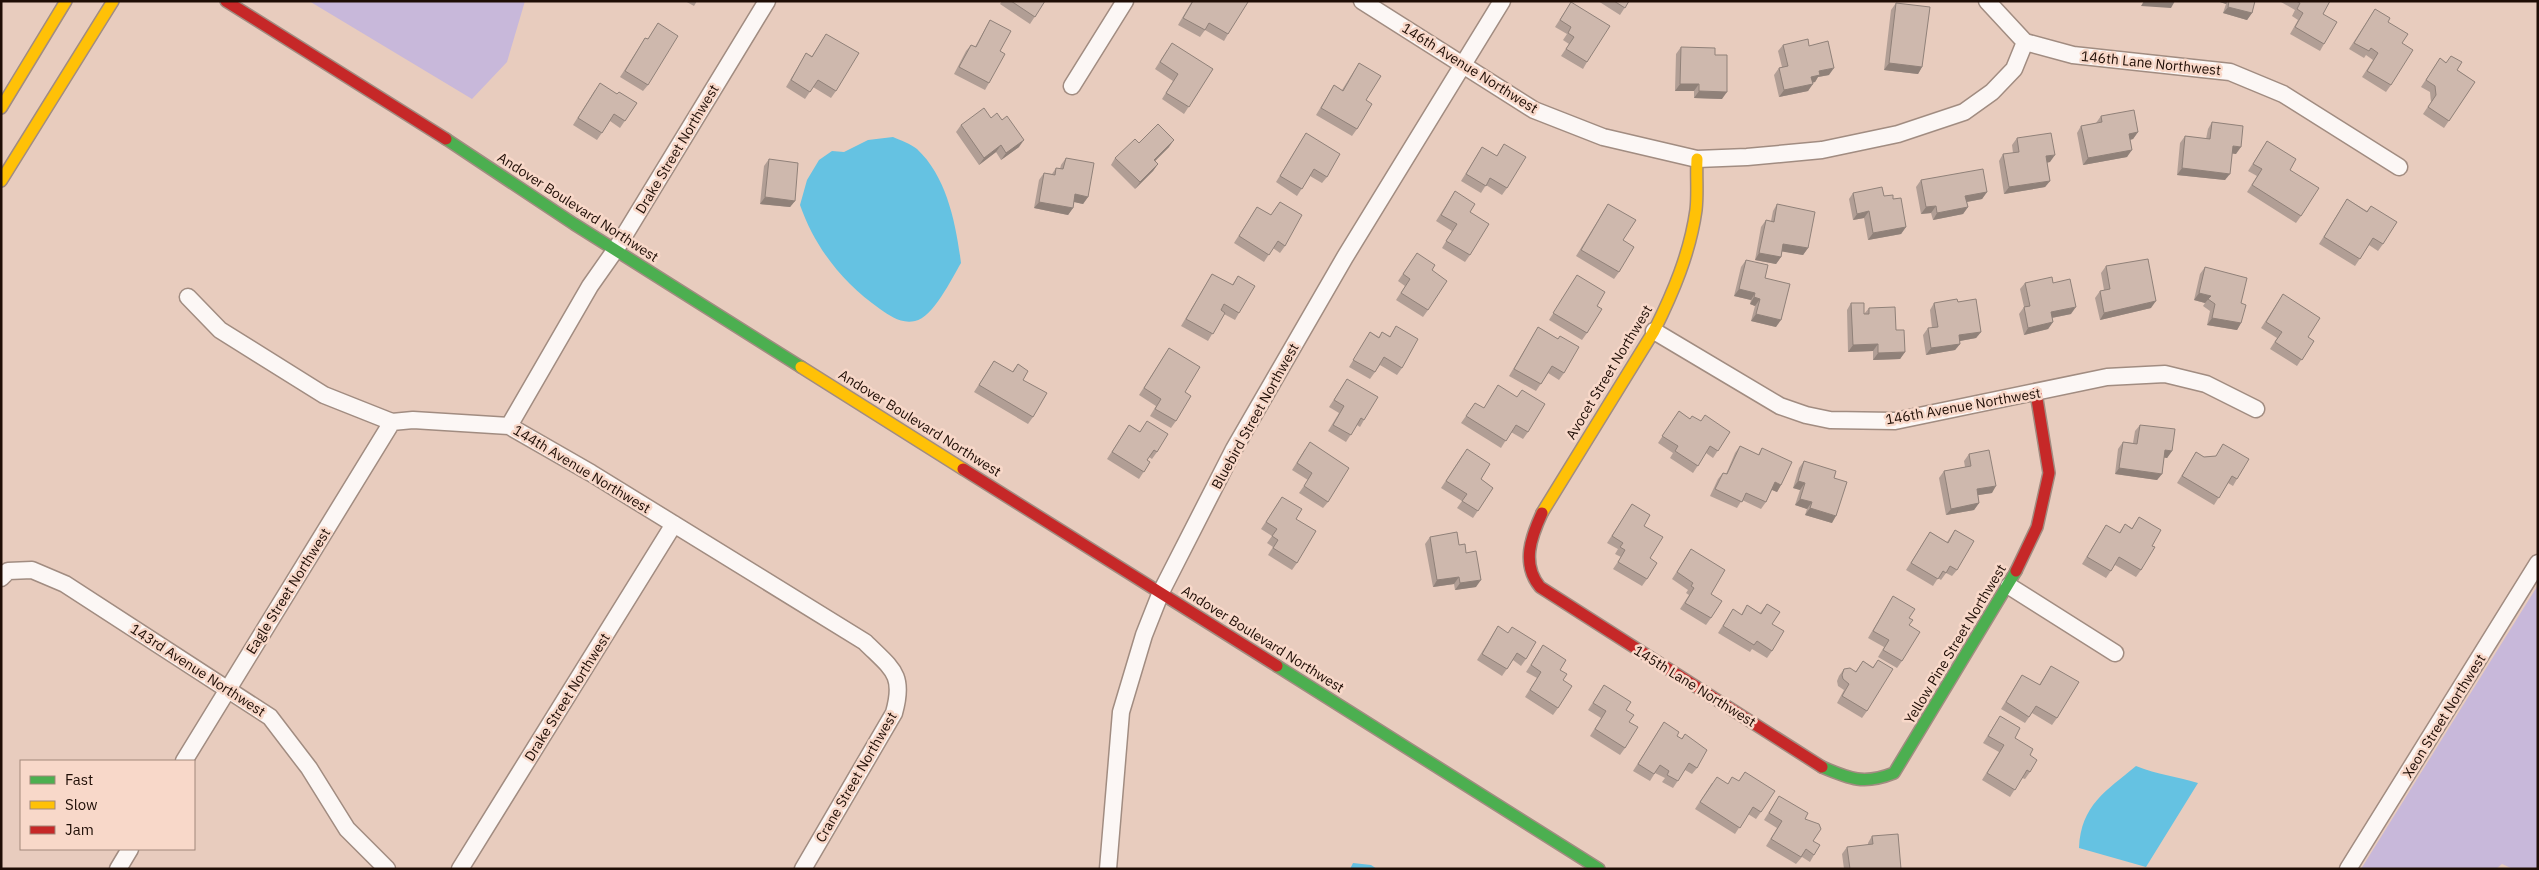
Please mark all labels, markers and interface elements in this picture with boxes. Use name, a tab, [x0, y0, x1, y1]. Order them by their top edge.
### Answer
street label: 146th Avenue Northwest	[1399, 19, 1541, 117]
street label: 146th Lane Northwest	[2080, 47, 2222, 79]
street label: Drake Street Northwest	[631, 81, 723, 217]
street label: Andover Boulevard Northwest	[494, 148, 662, 266]
street label: Avocet Street Northwest	[1562, 301, 1656, 442]
street label: Bluebird Street Northwest	[1207, 340, 1303, 492]
street label: Andover Boulevard Northwest	[835, 365, 1005, 481]
street label: 146th Avenue Northwest	[1884, 383, 2042, 429]
street label: 144th Avenue Northwest	[510, 421, 654, 517]
street label: Eagle Street Northwest	[242, 525, 334, 657]
street label: Yellow Pine Street Northwest	[1900, 561, 2010, 727]
street label: Andover Boulevard Northwest	[1178, 581, 1348, 697]
street label: 143rd Avenue Northwest	[127, 620, 269, 720]
street label: Drake Street Northwest	[520, 630, 614, 764]
street label: 145th Lane Northwest	[1631, 641, 1759, 731]
street label: Xeon Street Northwest	[2399, 651, 2489, 781]
street label: Crane Street Northwest	[811, 709, 901, 845]
legend	[20, 760, 195, 850]
text: Fast	[65, 770, 93, 789]
text: Slow	[65, 795, 98, 814]
text: Jam	[65, 820, 94, 839]

